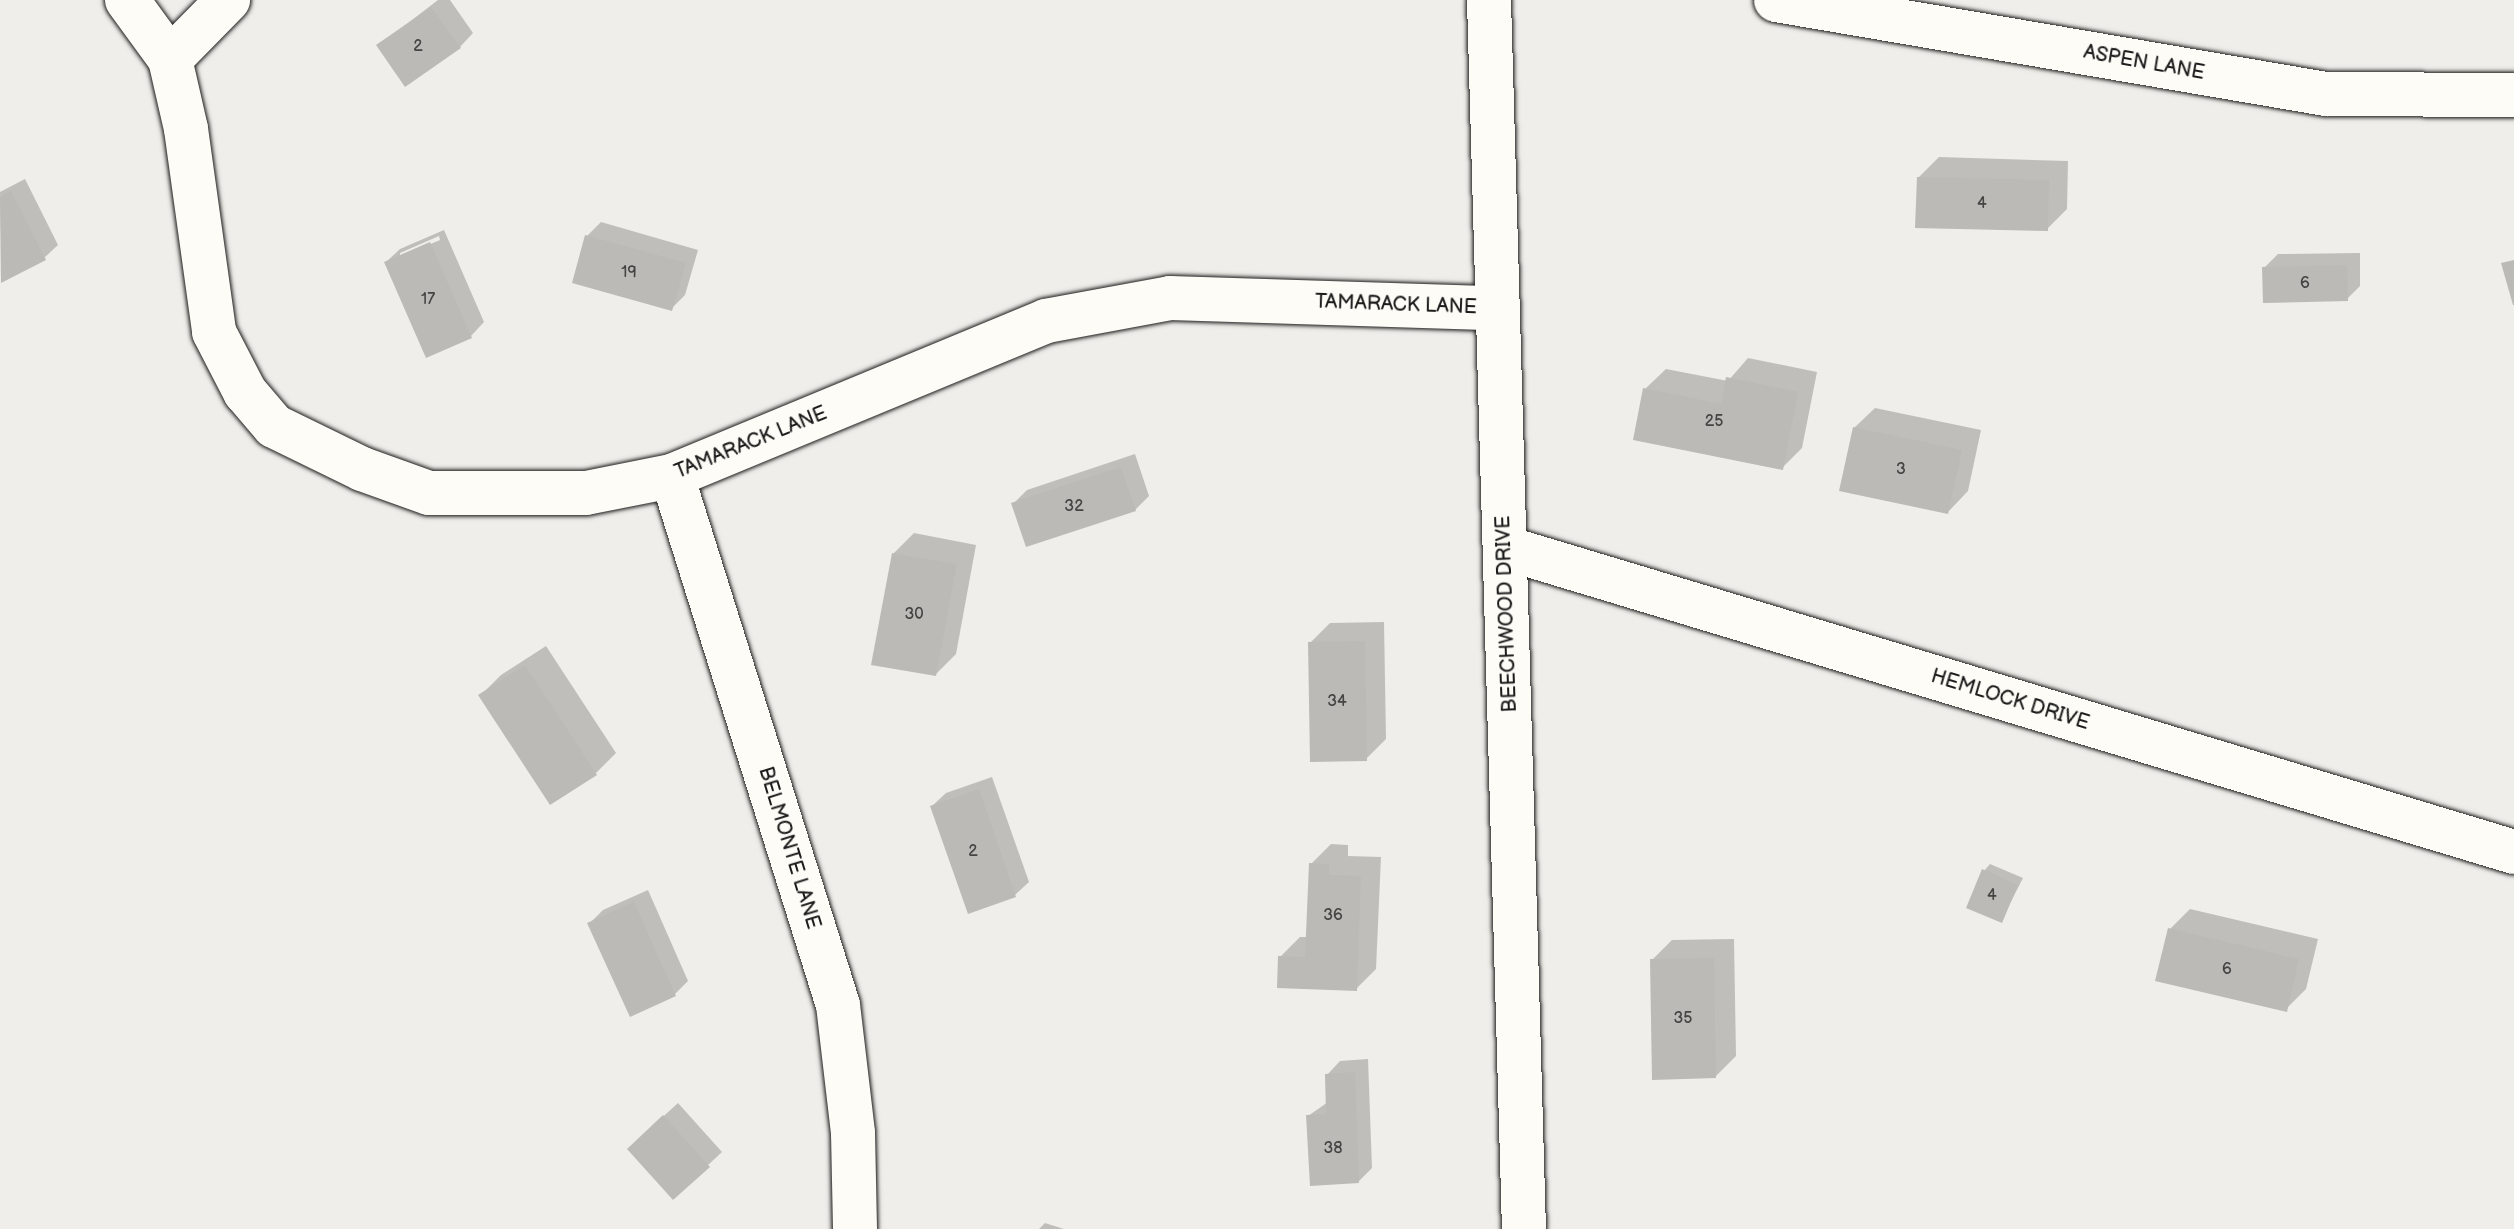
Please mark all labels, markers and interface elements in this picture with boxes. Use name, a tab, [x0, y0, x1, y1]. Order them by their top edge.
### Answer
house number: 2	[413, 37, 423, 57]
street label: ASPEN LANE	[2082, 41, 2206, 85]
house number: 4	[1977, 194, 1987, 214]
house number: 19	[621, 263, 637, 283]
house number: 6	[2300, 274, 2310, 294]
house number: 17	[421, 290, 435, 310]
street label: TAMARACK LANE	[1315, 290, 1477, 320]
street label: TAMARACK LANE	[671, 402, 831, 484]
house number: 25	[1705, 412, 1723, 432]
house number: 3	[1896, 460, 1906, 480]
house number: 32	[1064, 497, 1084, 517]
street label: BEECHWOOD DRIVE	[1492, 515, 1522, 713]
house number: 30	[904, 605, 924, 625]
street label: HEMLOCK DRIVE	[1928, 665, 2092, 735]
house number: 34	[1327, 692, 1347, 712]
street label: BELMONTE LANE	[753, 764, 825, 932]
house number: 2	[968, 842, 978, 862]
house number: 4	[1987, 886, 1997, 906]
house number: 36	[1323, 906, 1343, 926]
house number: 6	[2222, 960, 2232, 980]
house number: 35	[1673, 1009, 1693, 1029]
house number: 38	[1323, 1139, 1343, 1159]

